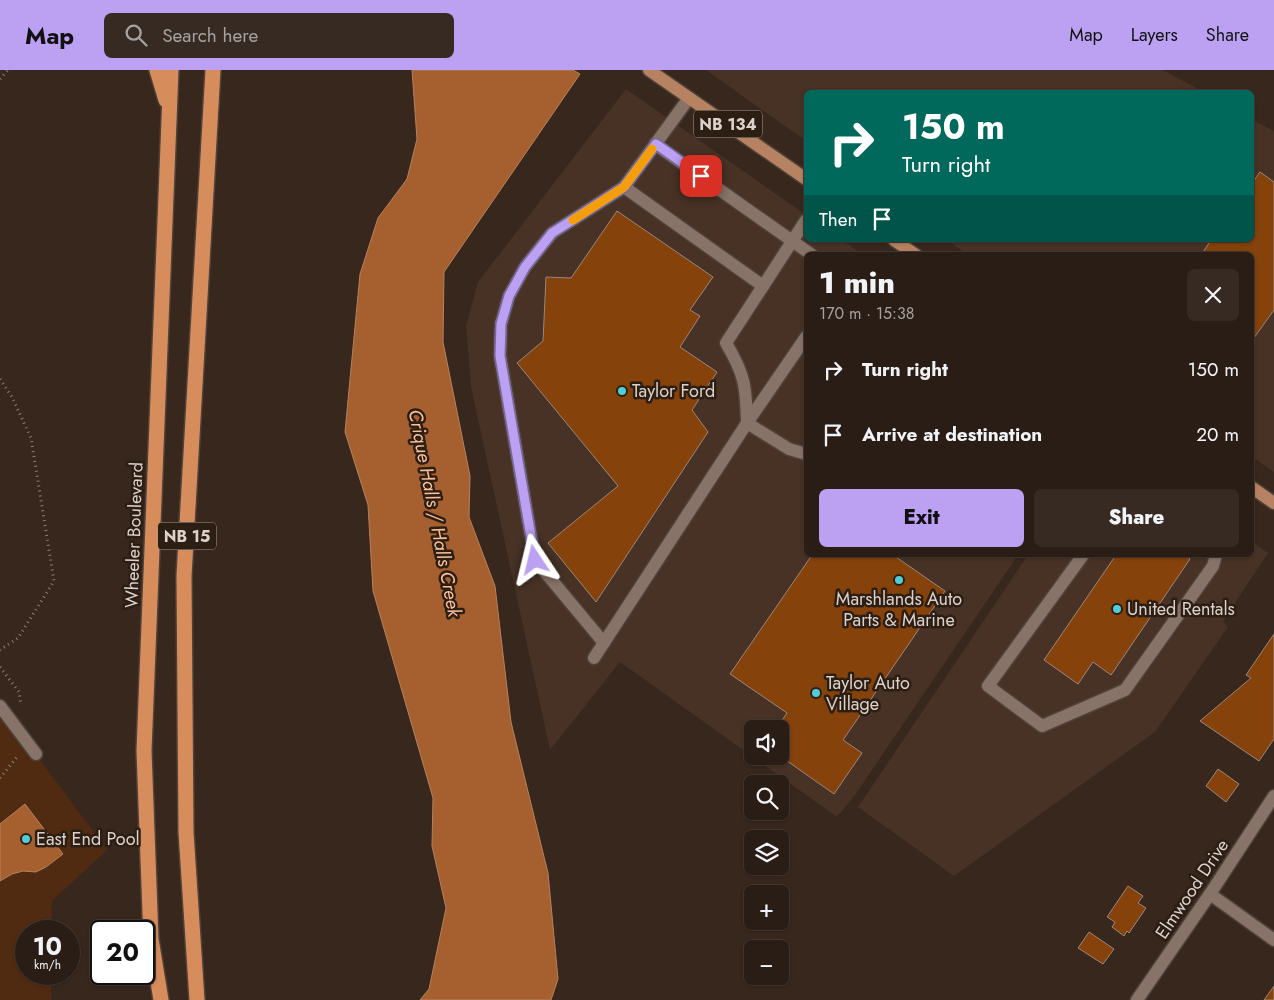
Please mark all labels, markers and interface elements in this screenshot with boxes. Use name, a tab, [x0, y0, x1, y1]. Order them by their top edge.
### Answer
search box	[104, 13, 454, 58]
text: Map	[25, 18, 74, 53]
icon: search	[122, 21, 150, 49]
text: Search here	[162, 22, 258, 49]
text: Map	[1069, 22, 1103, 48]
text: Layers	[1131, 22, 1178, 48]
text: Share	[1206, 22, 1249, 48]
text: 150 m	[902, 102, 1005, 152]
icon: right	[819, 110, 884, 175]
road number: NB 134	[694, 111, 762, 138]
text: Turn right	[902, 148, 990, 180]
pin	[680, 155, 722, 197]
icon: arrive	[687, 162, 715, 190]
icon: arrive	[868, 205, 896, 233]
text: Then	[819, 206, 858, 233]
text: 1 min	[819, 261, 895, 304]
button: close	[1187, 269, 1239, 321]
text: 170 m · 15:38	[819, 302, 914, 325]
icon: right	[819, 356, 847, 384]
text: Turn right	[862, 356, 948, 383]
text: 150 m	[1188, 356, 1239, 383]
place label: Taylor Ford	[632, 378, 715, 404]
marker: Taylor Ford	[616, 385, 628, 397]
water label: Crique Halls / Halls Creek	[402, 407, 469, 620]
icon: arrive	[819, 421, 847, 449]
text: Arrive at destination	[862, 421, 1042, 448]
text: 20 m	[1196, 421, 1239, 448]
street label: Wheeler Boulevard	[118, 461, 150, 609]
button: Exit	[819, 489, 1024, 547]
button: Share	[1034, 489, 1239, 547]
road number: NB 15	[158, 522, 216, 550]
position arrow	[508, 533, 560, 585]
marker: Marshlands Auto Parts & Marine	[893, 574, 905, 586]
place label: Marshlands Auto Parts & Marine	[836, 586, 962, 633]
place label: United Rentals	[1127, 596, 1235, 622]
marker: United Rentals	[1111, 603, 1123, 615]
place label: Taylor Auto Village	[826, 670, 910, 717]
marker: Taylor Auto Village	[810, 687, 822, 699]
map controls	[744, 720, 789, 985]
button: sound	[744, 720, 789, 765]
button: search	[744, 775, 789, 820]
place label: East End Pool	[36, 826, 140, 852]
button: layers	[744, 830, 789, 875]
marker: East End Pool	[20, 833, 32, 845]
street label: Elmwood Drive	[1149, 834, 1235, 944]
button: +	[744, 885, 789, 930]
speed limit sign: 20	[90, 920, 155, 985]
text: 10	[33, 928, 62, 964]
button: −	[744, 940, 789, 985]
text: km/h	[34, 956, 61, 974]

